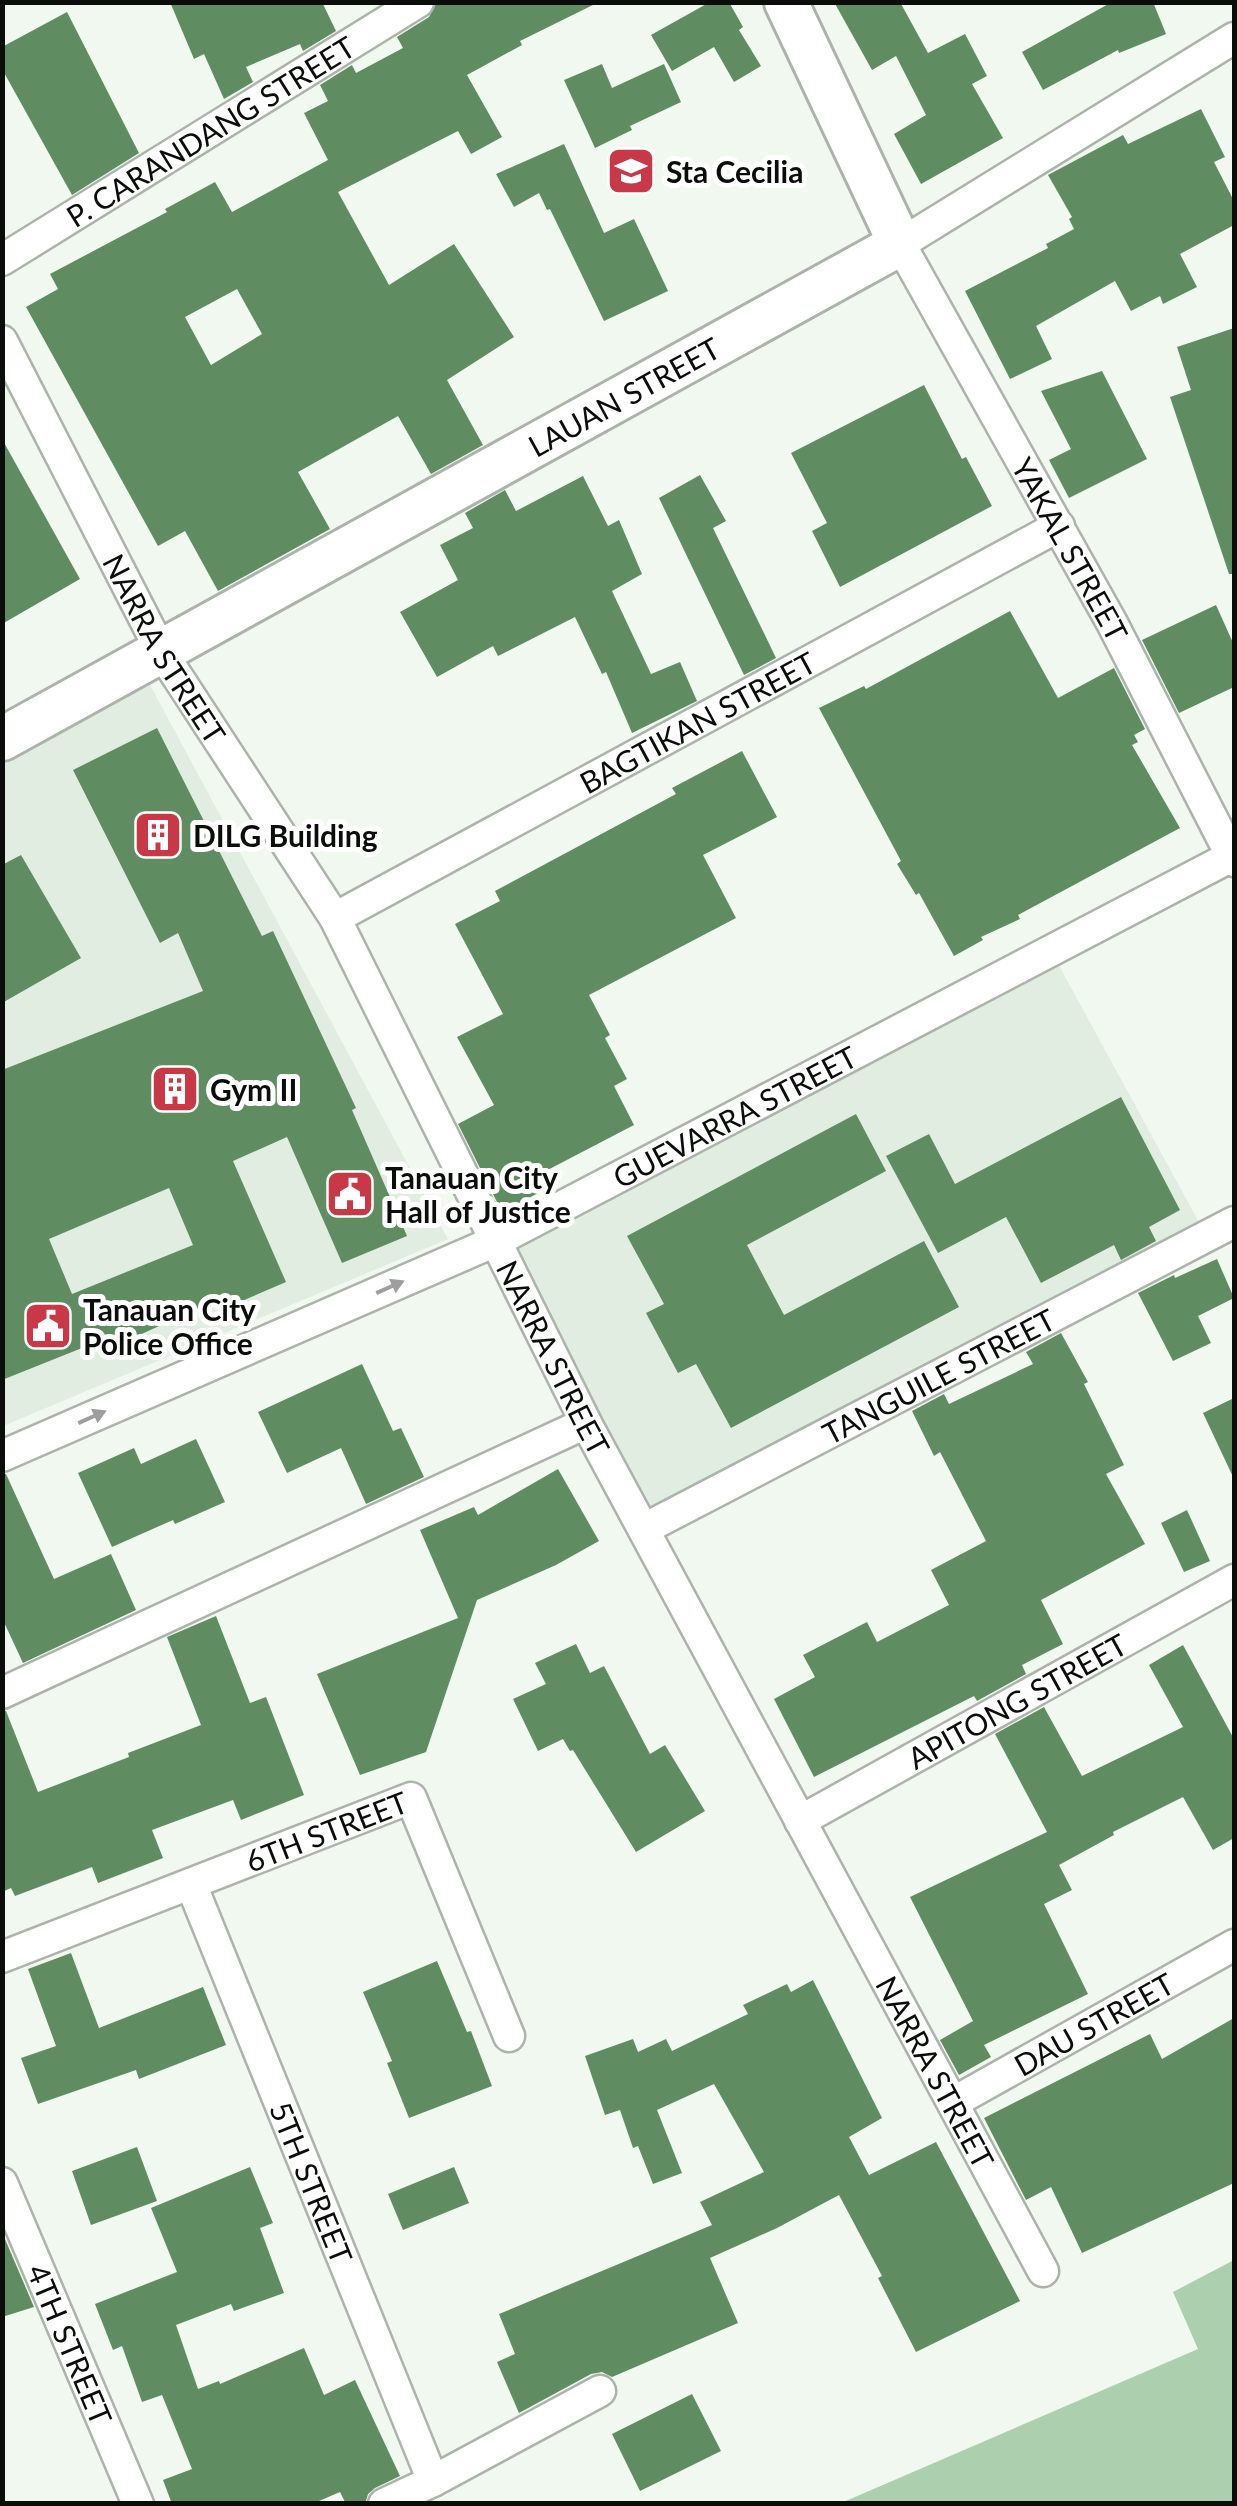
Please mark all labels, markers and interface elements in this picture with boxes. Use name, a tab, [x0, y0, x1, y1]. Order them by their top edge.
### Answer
street label: P. CARANDANG STREET	[59, 28, 361, 234]
school or university icon: Sta Cecilia	[605, 145, 657, 197]
place label: Sta Cecilia	[666, 153, 803, 189]
street label: LAUAN STREET	[522, 329, 726, 463]
street label: YAKAL STREET	[1005, 451, 1136, 647]
street label: NARRA STREET	[96, 548, 234, 750]
street label: BAGTIKAN STREET	[573, 643, 822, 800]
building icon: DILG Building	[132, 809, 184, 861]
place label: DILG Building	[193, 817, 378, 853]
street label: GUEVARRA STREET	[607, 1038, 863, 1195]
building icon: Gym II	[149, 1063, 201, 1115]
place label: Gym II	[210, 1071, 297, 1107]
place label: Tanauan City Hall of Justice	[385, 1159, 571, 1229]
public building icon: Tanauan City Hall of Justice	[324, 1168, 376, 1220]
street label: NARRA STREET	[490, 1254, 618, 1461]
one-way arrow	[375, 1279, 405, 1295]
place label: Tanauan City Police Office	[83, 1291, 256, 1361]
public building icon: Tanauan City Police Office	[22, 1300, 74, 1352]
street label: TANGUILE STREET	[816, 1300, 1061, 1451]
one-way arrow	[77, 1409, 107, 1425]
street label: APITONG STREET	[901, 1625, 1133, 1776]
street label: 6TH STREET	[240, 1783, 413, 1879]
street label: DAU STREET	[1008, 1965, 1180, 2083]
street label: NARRA STREET	[869, 1969, 1002, 2174]
street label: 5TH STREET	[263, 2096, 361, 2269]
street label: 4TH STREET	[20, 2258, 120, 2430]

